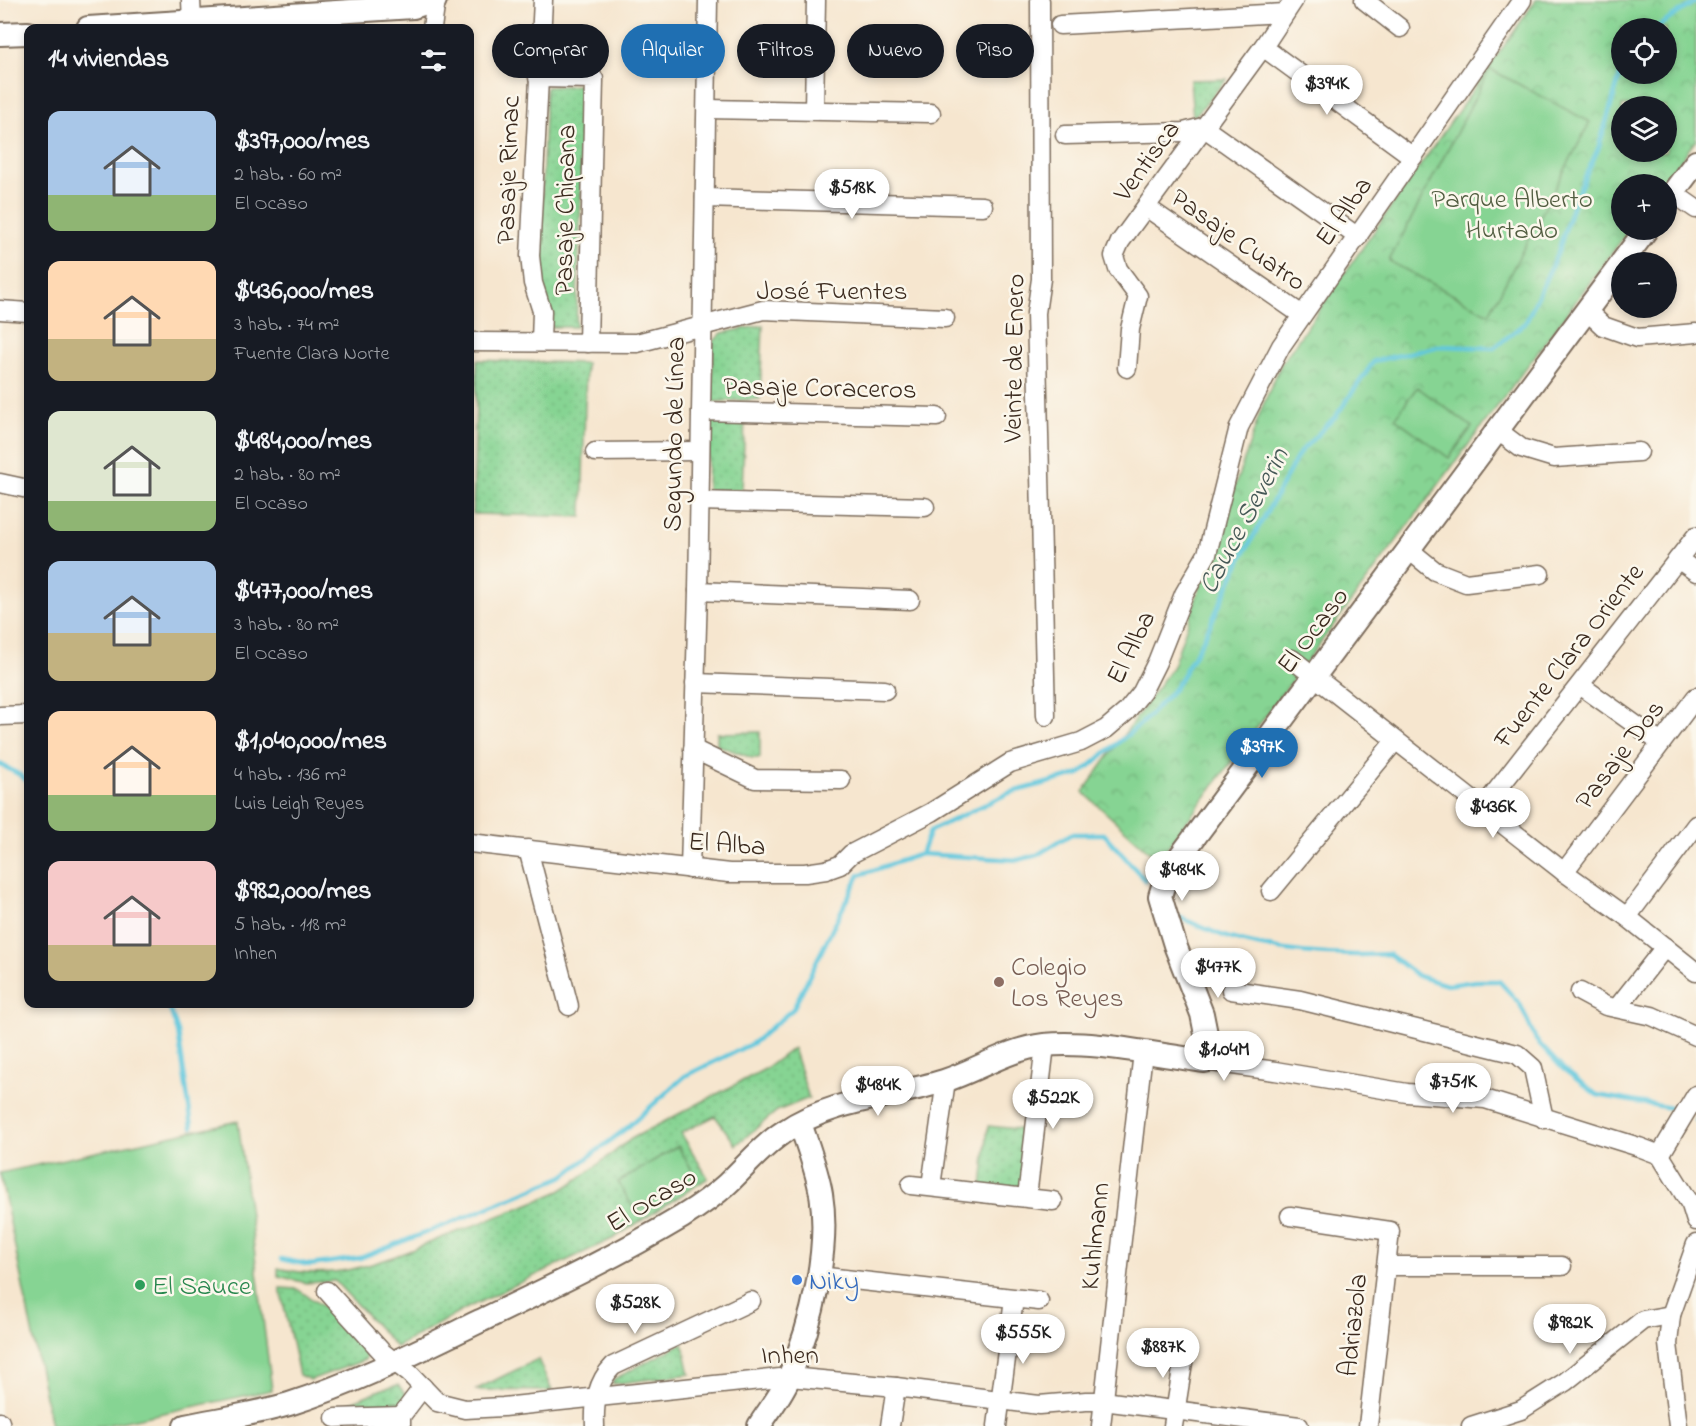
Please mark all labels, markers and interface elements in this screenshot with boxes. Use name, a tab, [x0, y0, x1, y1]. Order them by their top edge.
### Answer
map controls	[1611, 18, 1677, 318]
button: locate	[1611, 18, 1677, 84]
chip: Comprar	[492, 24, 609, 78]
chip: Alquilar	[621, 24, 725, 78]
chip: Filtros	[737, 24, 835, 78]
chip: Nuevo	[847, 24, 944, 78]
chip: Piso	[956, 24, 1034, 78]
text: 14 viviendas	[48, 41, 169, 79]
icon: filters	[417, 44, 450, 77]
pin: $394K	[1285, 65, 1369, 116]
text: $394K	[1305, 70, 1349, 99]
street label: Pasaje Rimac	[487, 95, 532, 245]
button: layers	[1611, 96, 1677, 162]
street label: Ventisca	[1105, 113, 1191, 211]
text: $397,000/mes	[234, 123, 370, 161]
street label: Pasaje Chipana	[546, 124, 587, 296]
icon: home	[96, 135, 168, 207]
text: 2 hab. · 60 m²	[234, 161, 342, 190]
pin: $518K	[810, 169, 894, 220]
street label: El Alba	[1307, 169, 1383, 255]
text: $518K	[828, 174, 876, 203]
button: +	[1611, 174, 1677, 240]
street label: Pasaje Cuatro	[1162, 180, 1313, 302]
park label: Parque Alberto Hurtado	[1431, 181, 1593, 251]
text: El Ocaso	[234, 190, 308, 219]
button: −	[1611, 252, 1677, 318]
text: $436,000/mes	[234, 273, 374, 311]
street label: José Fuentes	[756, 273, 908, 312]
street label: Veinte de Enero	[995, 273, 1036, 444]
icon: home	[96, 285, 168, 357]
text: 3 hab. · 74 m²	[234, 311, 339, 340]
street label: Segundo de Línea	[654, 336, 697, 532]
text: Fuente Clara Norte	[234, 340, 389, 369]
street label: Pasaje Coraceros	[723, 368, 917, 411]
text: $484,000/mes	[234, 423, 372, 461]
icon: home	[96, 435, 168, 507]
water label: Cauce Severin	[1189, 440, 1301, 602]
text: 2 hab. · 80 m²	[234, 461, 341, 490]
text: El Ocaso	[234, 490, 308, 519]
street label: Fuente Clara Oriente	[1485, 555, 1655, 758]
text: $477,000/mes	[234, 573, 373, 611]
street label: El Ocaso	[1268, 580, 1360, 683]
icon: home	[96, 585, 168, 657]
street label: El Alba	[1098, 605, 1167, 692]
text: 3 hab. · 80 m²	[234, 611, 339, 640]
text: El Ocaso	[234, 640, 308, 669]
street label: Pasaje Dos	[1567, 692, 1675, 819]
text: $1,040,000/mes	[234, 723, 387, 761]
pin: $397K	[1220, 728, 1304, 779]
text: $397K	[1240, 733, 1284, 762]
icon: home	[96, 735, 168, 807]
text: 4 hab. · 136 m²	[234, 761, 346, 790]
pin: $436K	[1451, 788, 1535, 839]
text: Luis Leigh Reyes	[234, 790, 365, 819]
text: $436K	[1469, 793, 1517, 822]
street label: El Alba	[687, 823, 767, 868]
pin: $484K	[1140, 851, 1224, 902]
text: $484K	[1159, 856, 1205, 885]
text: $982,000/mes	[234, 873, 372, 911]
icon: home	[96, 885, 168, 957]
text: 5 hab. · 118 m²	[234, 911, 346, 940]
text: Inhen	[234, 940, 277, 969]
pin: $477K	[1176, 948, 1260, 999]
place label: Colegio Los Reyes	[1011, 949, 1123, 1019]
text: $477K	[1195, 953, 1241, 982]
marker: Colegio Los Reyes	[992, 975, 1006, 989]
pin: $1.04M	[1175, 1031, 1273, 1082]
text: $1.04M	[1198, 1036, 1250, 1065]
pin: $751K	[1411, 1063, 1495, 1114]
pin: $484K	[836, 1066, 920, 1117]
text: $751K	[1429, 1068, 1477, 1097]
text: $484K	[855, 1071, 901, 1100]
pin: $522K	[1011, 1079, 1095, 1130]
text: $522K	[1026, 1084, 1080, 1113]
street label: El Ocaso	[599, 1159, 705, 1244]
street label: Kuhlmann	[1071, 1181, 1122, 1292]
place label: Niky	[809, 1263, 859, 1302]
place label: El Sauce	[152, 1268, 252, 1307]
street label: Adriazola	[1330, 1272, 1379, 1379]
marker: Niky	[790, 1273, 804, 1287]
marker: El Sauce	[133, 1278, 147, 1292]
pin: $528K	[593, 1284, 677, 1335]
text: $528K	[610, 1289, 660, 1318]
pin: $982K	[1528, 1304, 1612, 1355]
text: $982K	[1547, 1309, 1593, 1338]
pin: $555K	[981, 1314, 1065, 1365]
text: $555K	[995, 1319, 1051, 1348]
pin: $887K	[1121, 1328, 1205, 1379]
text: $887K	[1140, 1333, 1186, 1362]
street label: Inhen	[761, 1337, 819, 1376]

